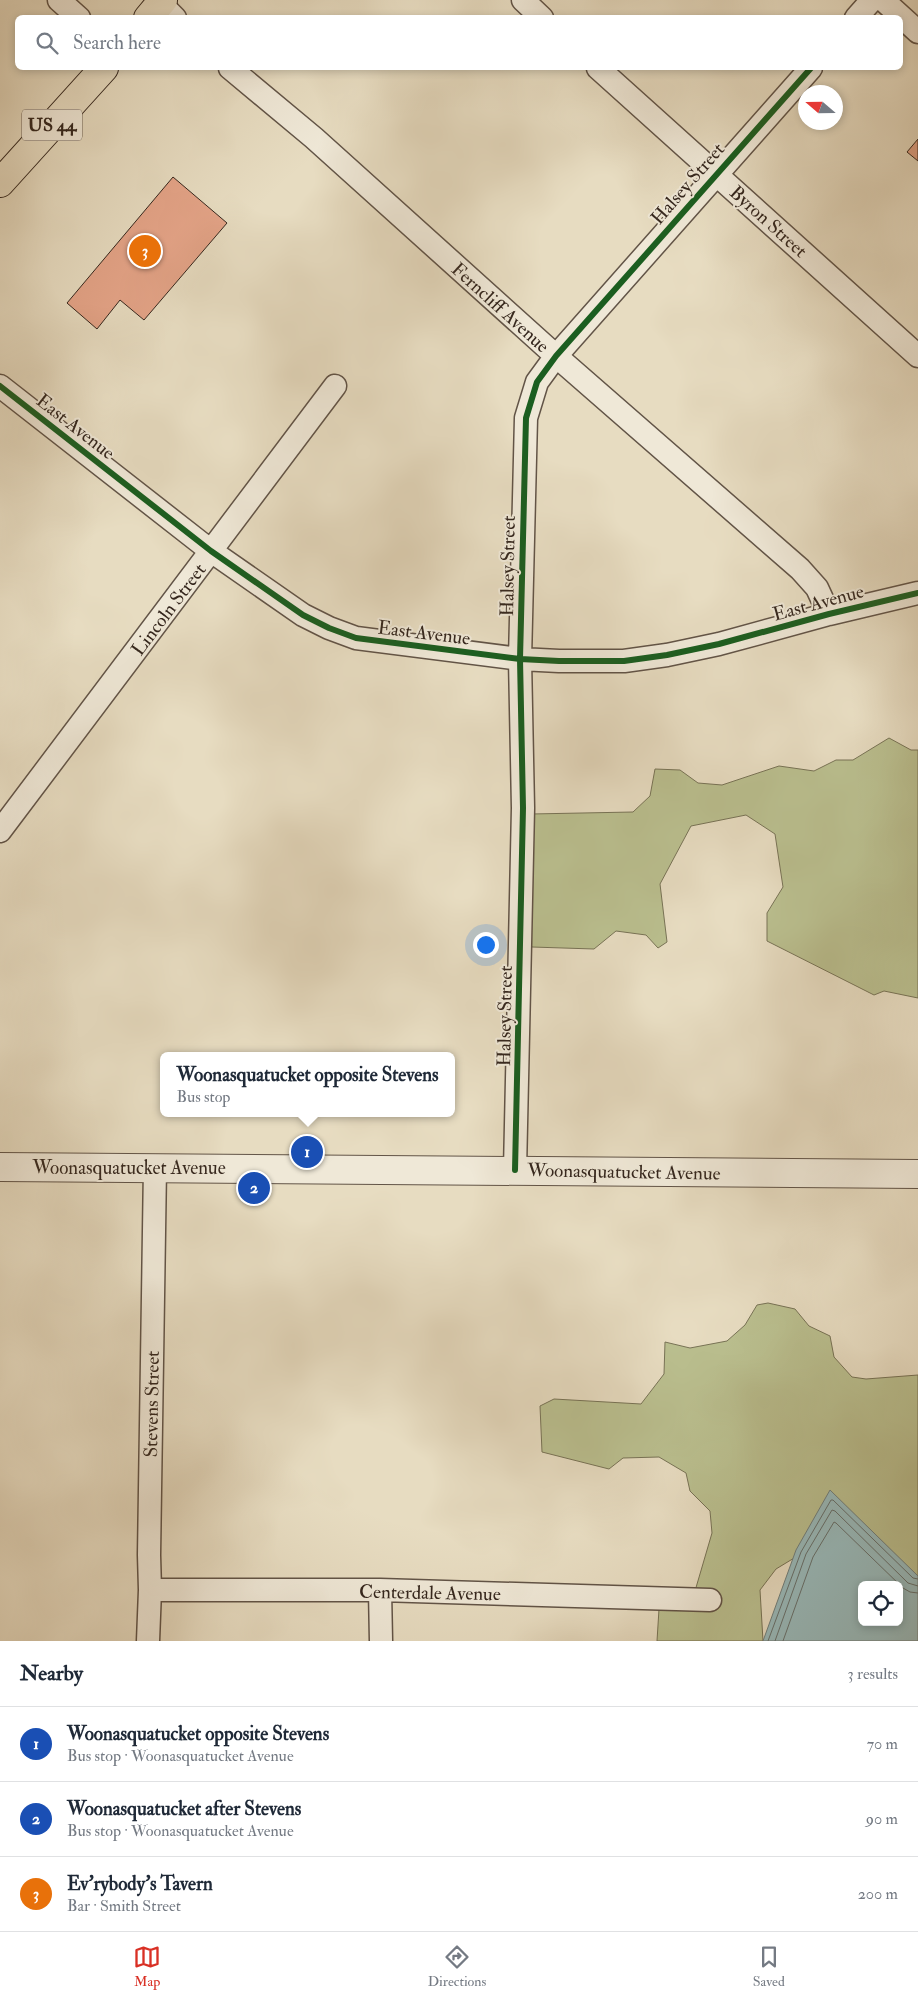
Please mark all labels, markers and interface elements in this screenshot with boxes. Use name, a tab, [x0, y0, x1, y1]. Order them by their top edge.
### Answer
search box	[15, 15, 903, 70]
icon: search	[33, 29, 61, 57]
text: Search here	[73, 31, 161, 55]
north arrow	[798, 85, 843, 130]
road number: US 44	[22, 110, 82, 140]
street label: Halsey Street	[646, 138, 730, 230]
street label: Byron Street	[724, 181, 812, 263]
pin: 3	[129, 232, 161, 270]
street label: Ferncliff Avenue	[446, 257, 554, 358]
street label: East Avenue	[31, 389, 120, 465]
street label: Halsey Street	[495, 515, 521, 617]
street label: Lincoln Street	[126, 559, 211, 661]
street label: East Avenue	[770, 579, 866, 627]
street label: East Avenue	[376, 615, 472, 651]
your location	[473, 932, 499, 958]
street label: Halsey Street	[492, 965, 518, 1067]
popup	[160, 1052, 455, 1117]
text: Woonasquatucket opposite Stevens	[176, 1063, 439, 1087]
text: Bus stop	[176, 1087, 230, 1107]
pin: 1	[291, 1133, 323, 1171]
street label: Woonasquatucket Avenue	[31, 1156, 226, 1180]
street label: Woonasquatucket Avenue	[526, 1158, 721, 1186]
pin: 2	[238, 1169, 270, 1207]
street label: Stevens Street	[139, 1350, 165, 1458]
street label: Centerdale Avenue	[359, 1580, 501, 1606]
map controls	[858, 1581, 903, 1626]
button: locate	[858, 1581, 903, 1626]
text: Nearby	[20, 1660, 83, 1687]
text: 3 results	[847, 1664, 898, 1684]
text: Woonasquatucket opposite Stevens	[67, 1722, 329, 1746]
text: 1	[33, 1734, 39, 1754]
text: 70 m	[867, 1734, 898, 1754]
text: Bus stop · Woonasquatucket Avenue	[67, 1746, 294, 1766]
text: Woonasquatucket after Stevens	[67, 1797, 301, 1821]
text: 2	[32, 1809, 40, 1829]
text: 90 m	[866, 1809, 898, 1829]
text: Bus stop · Woonasquatucket Avenue	[67, 1821, 294, 1841]
text: Ev'rybody's Tavern	[67, 1872, 213, 1896]
text: 3	[33, 1884, 39, 1904]
text: 200 m	[858, 1884, 898, 1904]
text: Bar · Smith Street	[67, 1896, 181, 1916]
tab: Map	[133, 1943, 161, 1990]
tab: Directions	[428, 1943, 486, 1990]
tab: Saved	[753, 1943, 785, 1990]

